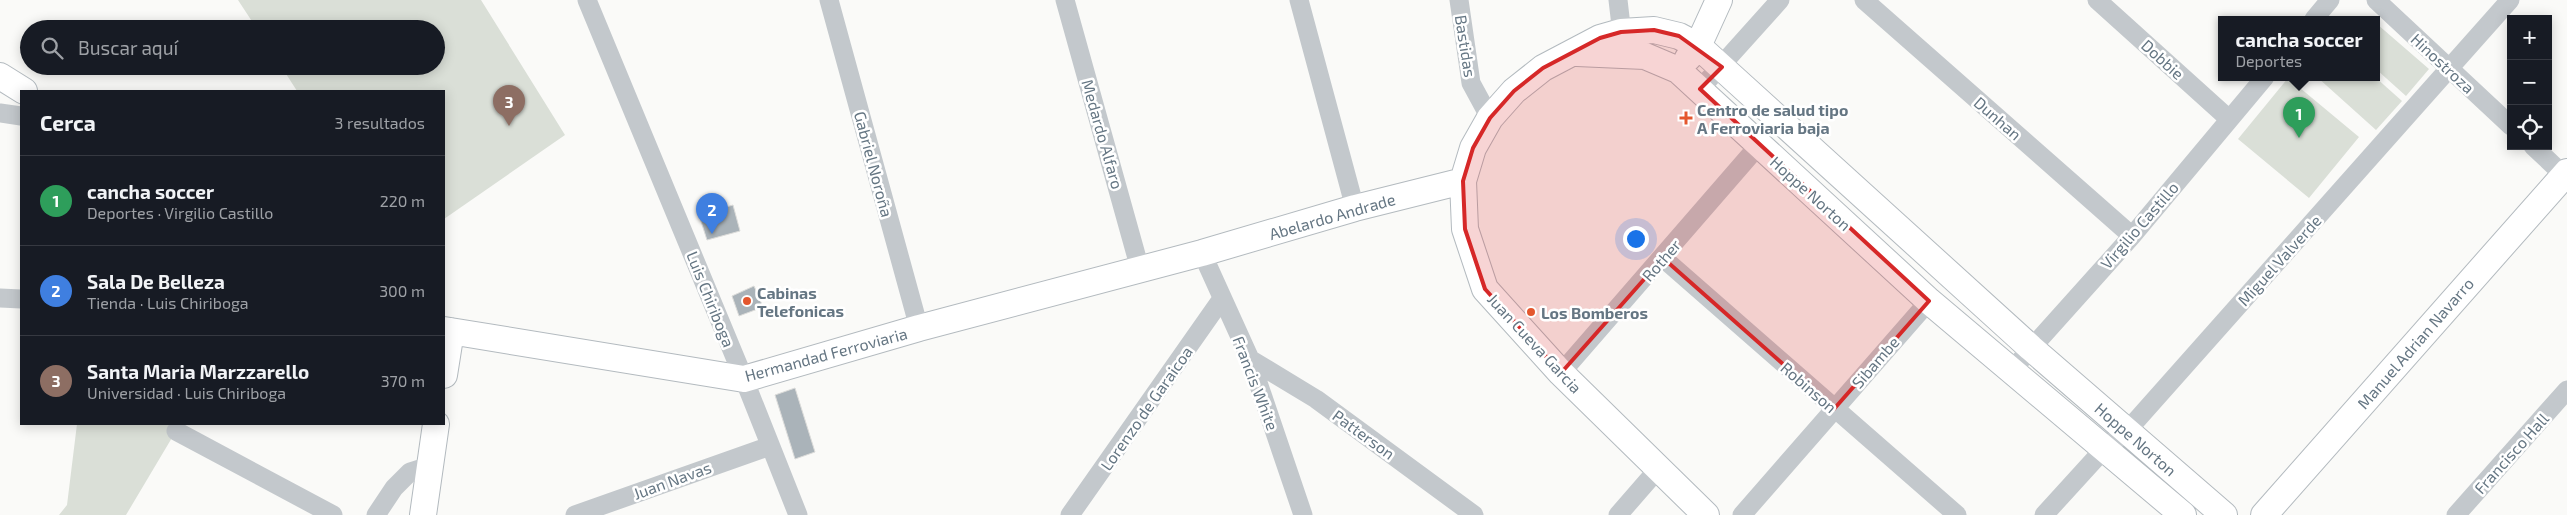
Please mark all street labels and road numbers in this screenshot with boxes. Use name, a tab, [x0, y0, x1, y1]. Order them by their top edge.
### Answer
street label: Bastidas	[1452, 13, 1480, 79]
street label: Hinostroza	[2407, 29, 2479, 97]
street label: Dobbie	[2138, 35, 2188, 83]
street label: Medardo Alfaro	[1078, 77, 1128, 191]
street label: Dunhan	[1970, 92, 2026, 144]
street label: Gabriel Noroña	[851, 109, 897, 219]
street label: Hoppe Norton	[1767, 152, 1855, 234]
street label: Virgilio Castillo	[2096, 178, 2182, 272]
street label: Abelardo Andrade	[1267, 189, 1397, 243]
street label: Miguel Valverde	[2233, 211, 2325, 309]
street label: Rother	[1638, 235, 1685, 285]
street label: Luis Chiriboga	[683, 248, 739, 350]
street label: Manuel Adrian Navarro	[2353, 274, 2477, 412]
street label: Juan Cueva Garcia	[1484, 289, 1586, 397]
street label: Hermandad Ferroviaria	[743, 323, 909, 385]
street label: Sibambe	[1847, 332, 1903, 392]
street label: Francis White	[1229, 333, 1283, 433]
street label: Lorenzo de Garaicoa	[1096, 342, 1196, 474]
street label: Robinson	[1777, 358, 1841, 416]
street label: Hoppe Norton	[2091, 398, 2181, 480]
street label: Patterson	[1329, 405, 1399, 463]
street label: Francisco Hall	[2470, 409, 2552, 497]
street label: Juan Navas	[630, 457, 714, 503]

